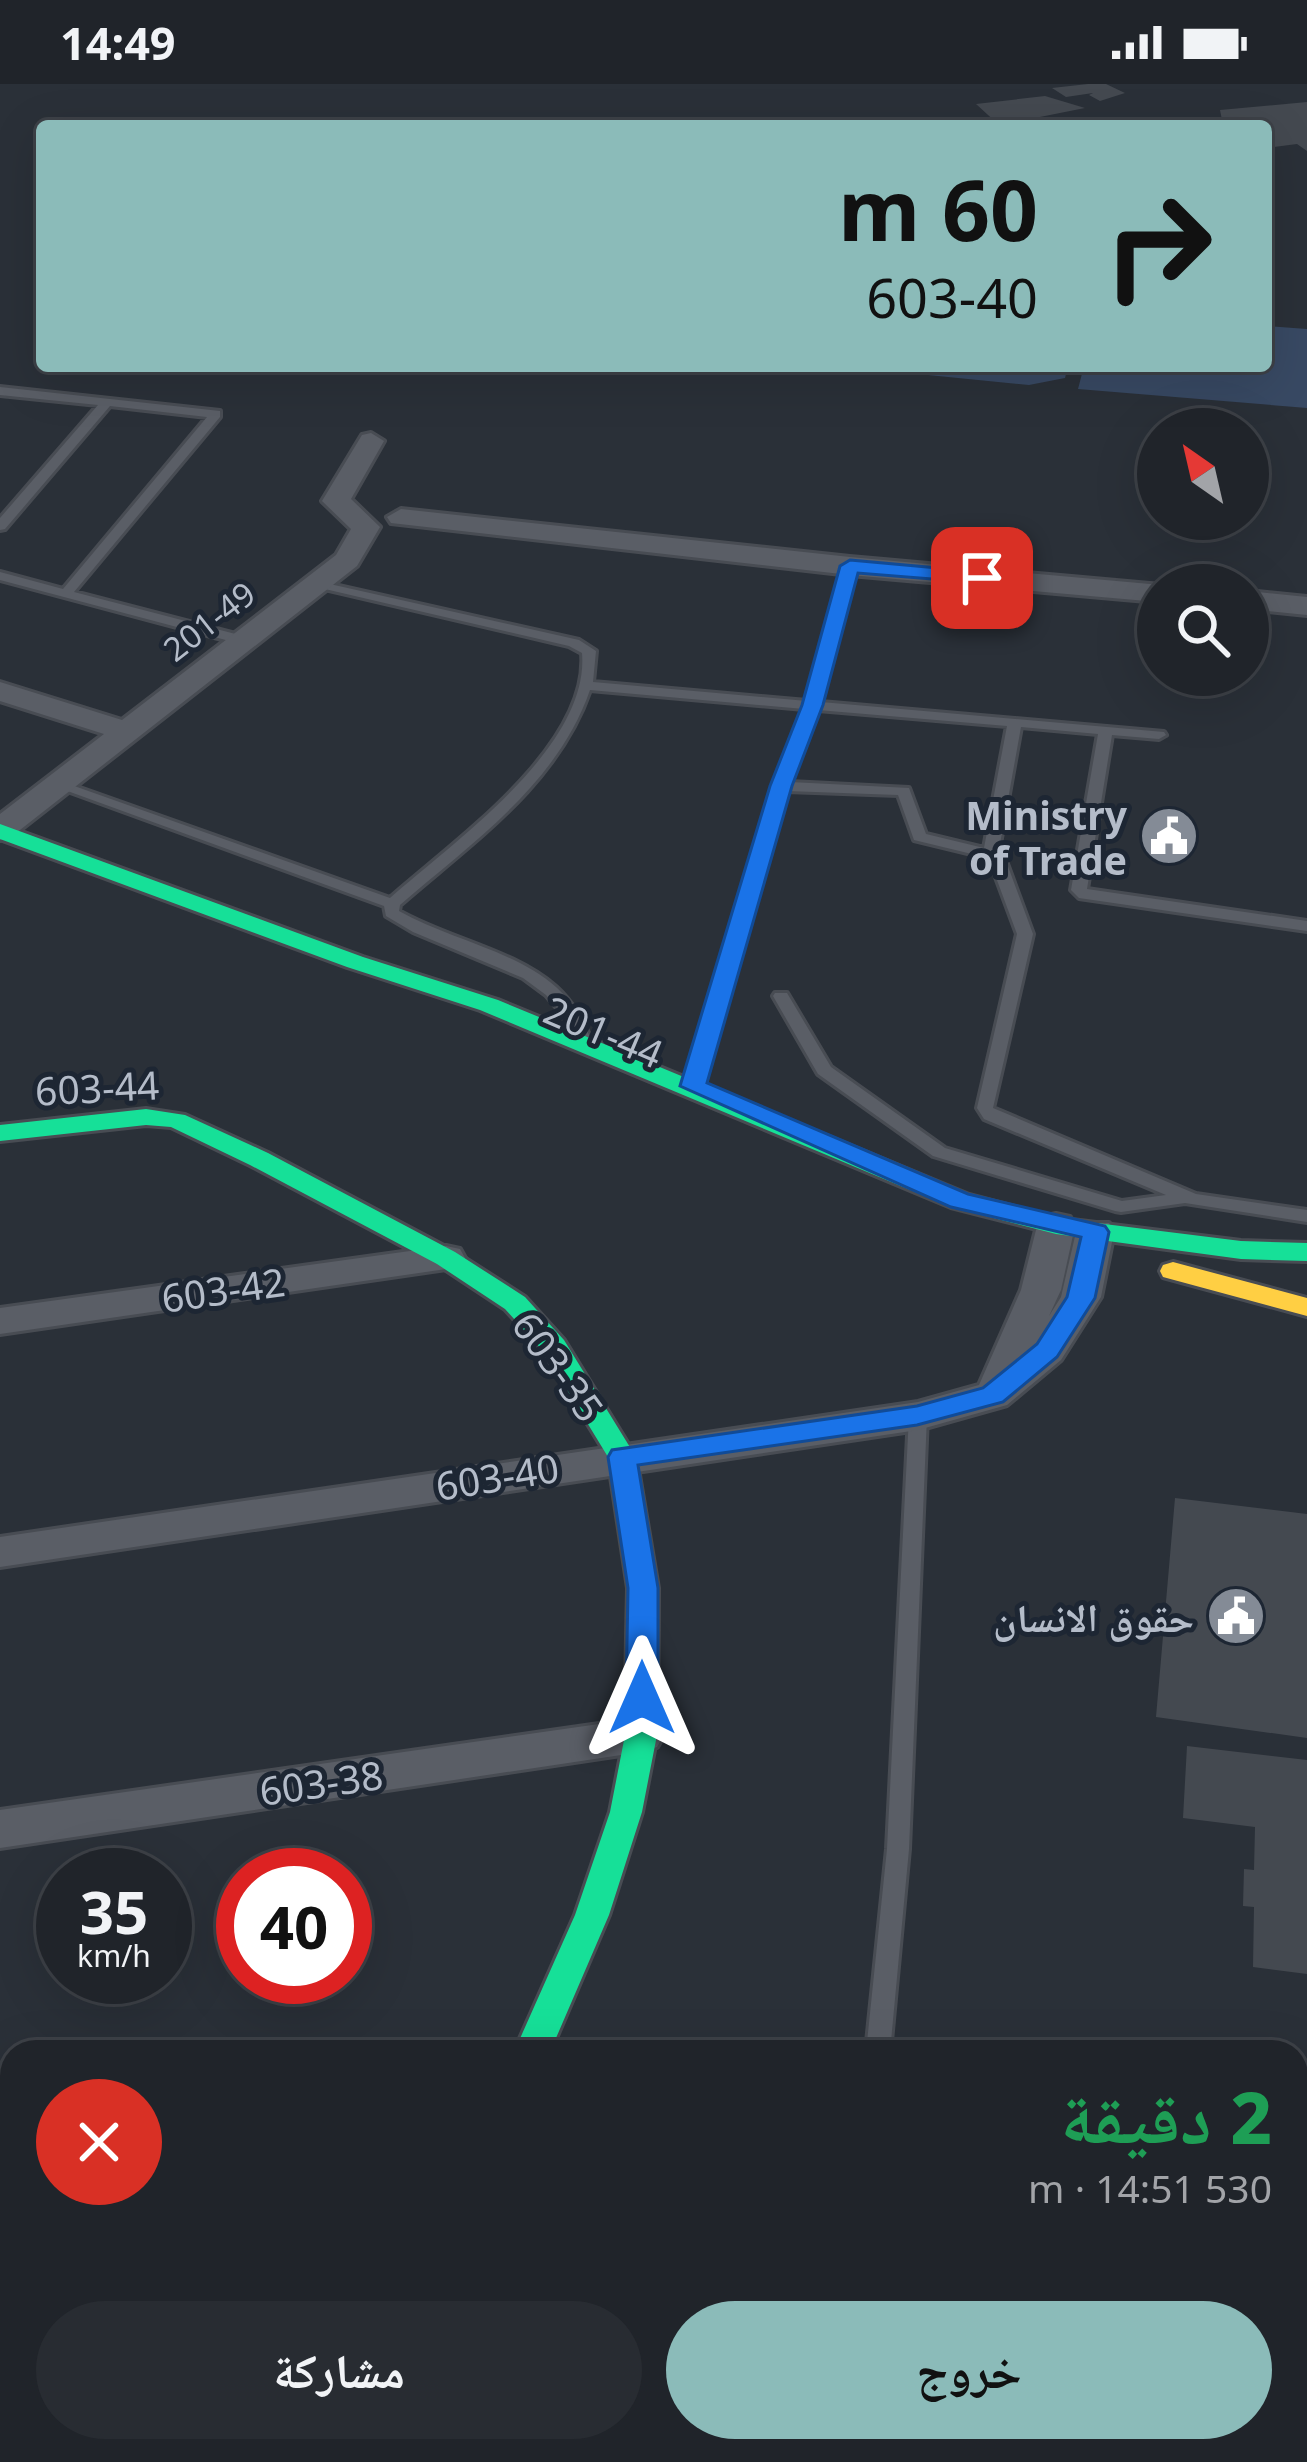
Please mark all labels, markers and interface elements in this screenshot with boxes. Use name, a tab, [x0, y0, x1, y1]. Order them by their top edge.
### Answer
text: 14:49	[60, 12, 176, 73]
text: 60 m	[838, 151, 1038, 266]
icon: right	[1080, 168, 1236, 324]
text: 603-40	[866, 260, 1038, 334]
north arrow	[1137, 408, 1269, 540]
map controls	[1137, 408, 1269, 696]
pin	[931, 527, 1033, 629]
icon: arrive	[949, 545, 1015, 611]
button: search	[1137, 564, 1269, 696]
street label: 201-49	[154, 571, 264, 671]
place label: Ministry of Trade	[965, 788, 1128, 886]
public building icon: Ministry of Trade	[1138, 805, 1200, 867]
street label: 201-44	[537, 982, 671, 1080]
street label: 603-44	[34, 1057, 160, 1117]
street label: 603-42	[158, 1254, 288, 1324]
street label: 603-35	[501, 1300, 617, 1432]
street label: 603-40	[432, 1440, 562, 1512]
public building icon: حقوق الانسان	[1205, 1585, 1267, 1647]
place label: حقوق الانسان	[993, 1590, 1194, 1643]
position arrow	[579, 1635, 705, 1761]
street label: 603-38	[256, 1747, 386, 1817]
speed limit sign: 40	[216, 1848, 372, 2004]
text: 35	[80, 1870, 148, 1952]
text: km/h	[77, 1935, 151, 1976]
text: 2 دقيقة	[1060, 2067, 1272, 2165]
button: close	[36, 2079, 162, 2205]
text: 530 m · 14:51	[1028, 2161, 1272, 2214]
button: مشاركة	[36, 2301, 642, 2439]
button: خروج	[666, 2301, 1272, 2439]

